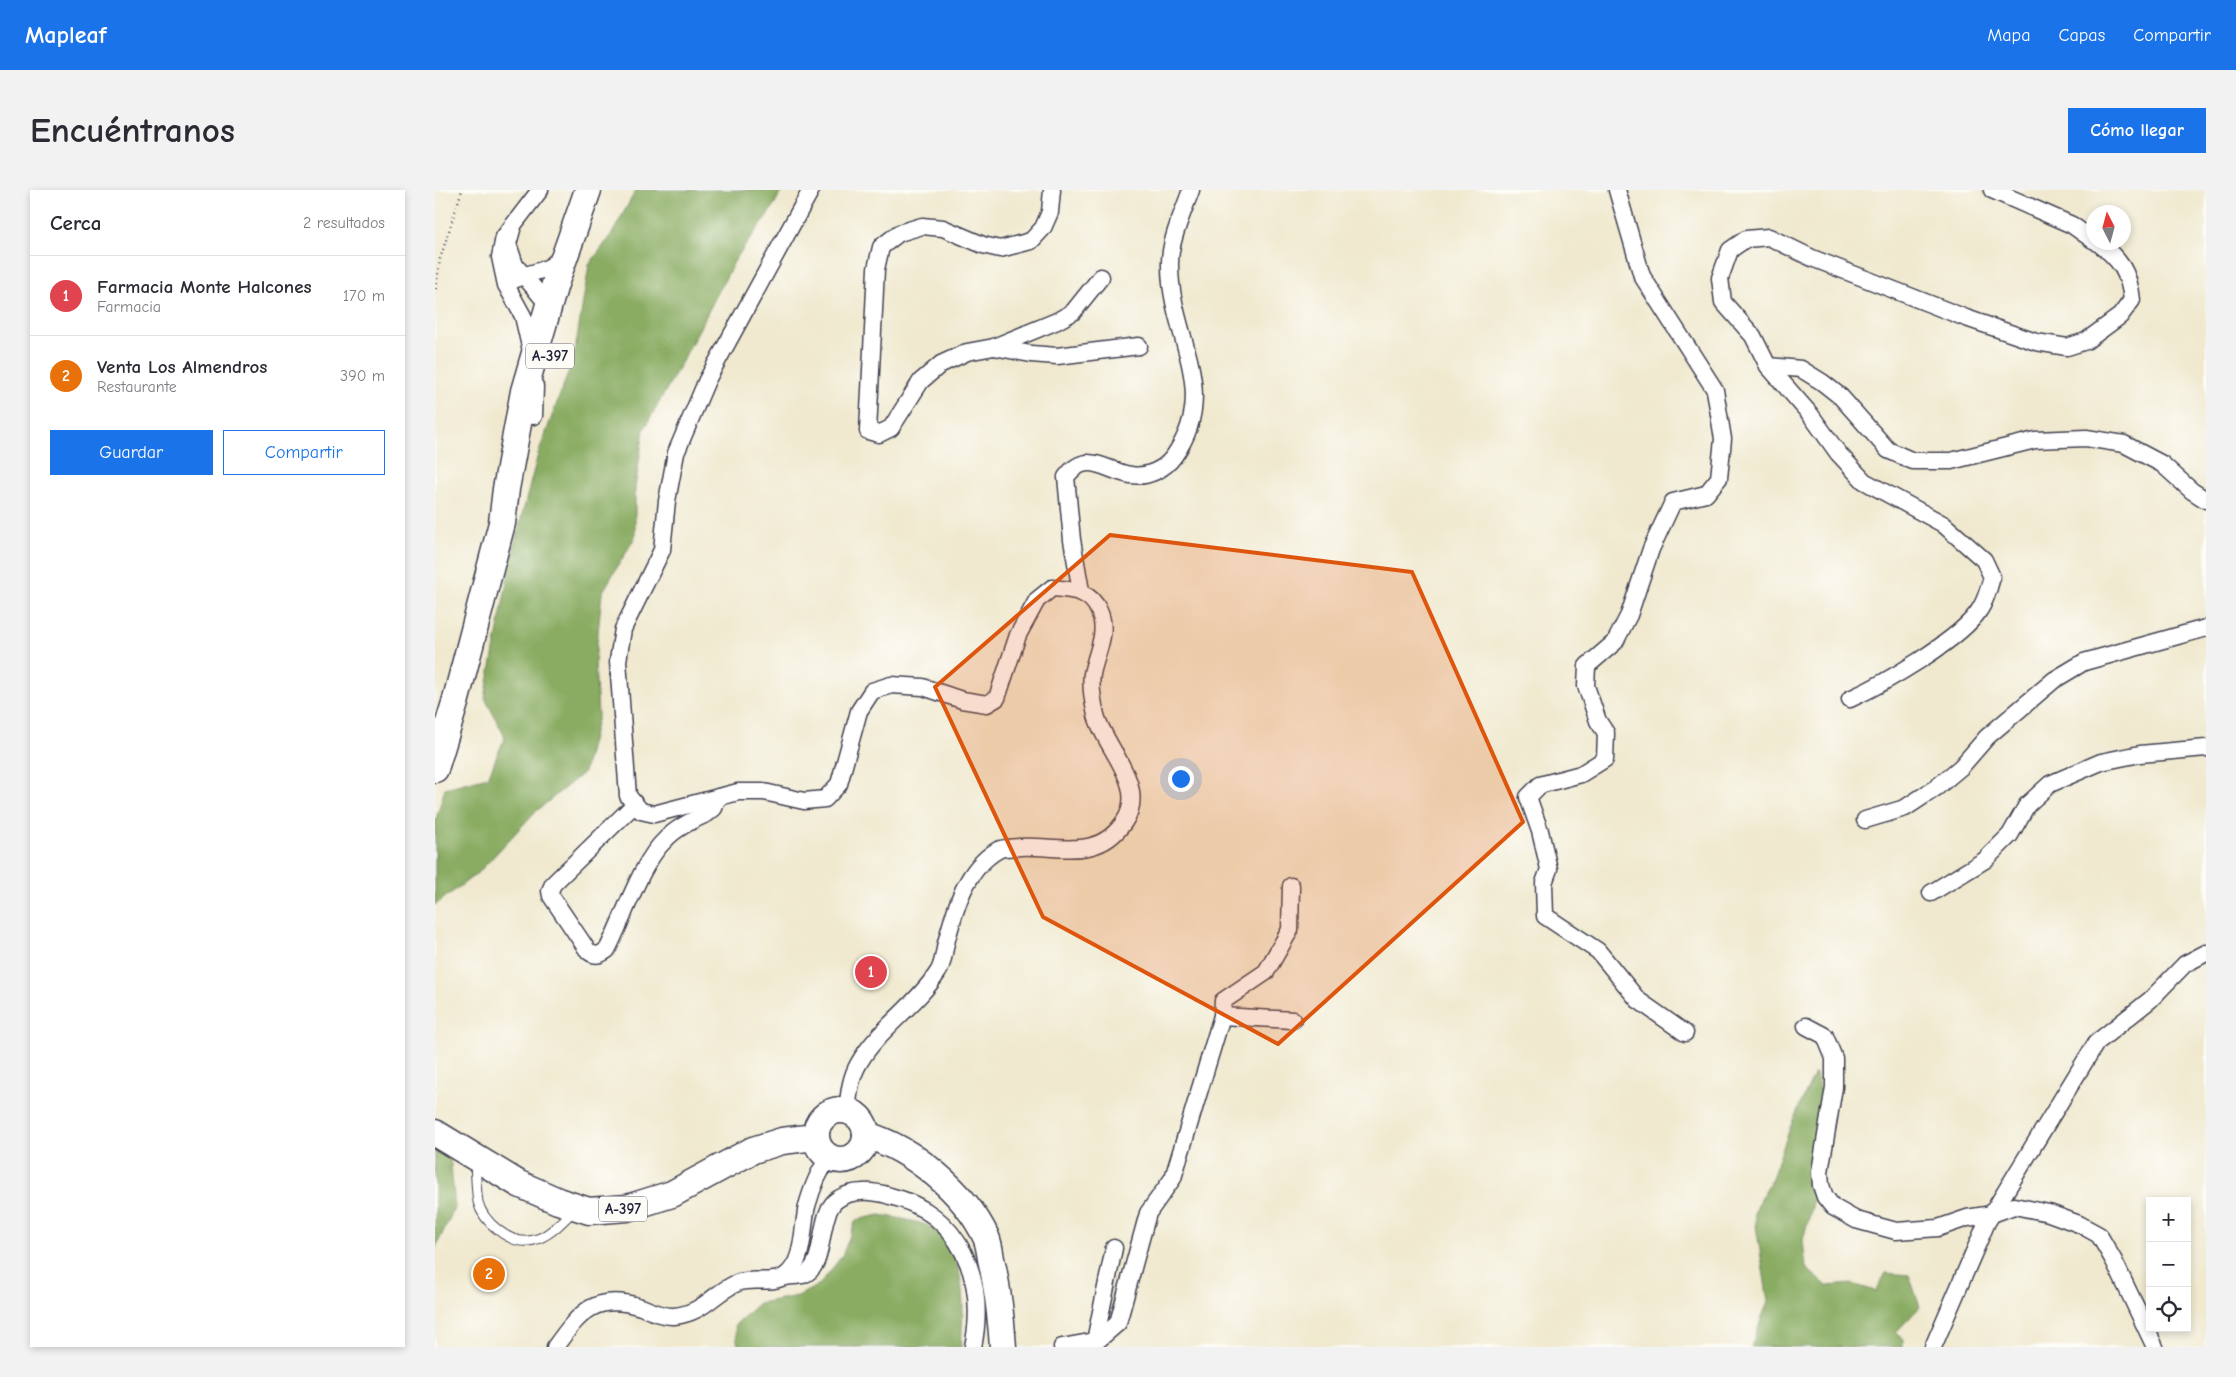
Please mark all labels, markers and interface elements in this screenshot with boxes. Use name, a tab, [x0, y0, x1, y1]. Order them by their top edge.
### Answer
text: Mapleaf	[25, 21, 106, 49]
text: Mapa	[1987, 25, 2030, 46]
text: Capas	[2058, 25, 2105, 46]
text: Compartir	[2133, 25, 2211, 46]
button: Cómo llegar	[2068, 108, 2206, 153]
text: Encuéntranos	[30, 110, 235, 151]
north arrow	[2086, 205, 2131, 250]
text: Cerca	[50, 211, 101, 235]
text: 2 resultados	[303, 214, 385, 232]
text: Farmacia Monte Halcones	[97, 276, 312, 298]
text: 1	[63, 287, 69, 305]
text: 170 m	[343, 287, 385, 305]
text: Farmacia	[97, 298, 161, 316]
road number: A-397	[526, 344, 574, 368]
text: Venta Los Almendros	[97, 356, 267, 378]
text: 2	[62, 367, 70, 385]
text: 390 m	[340, 367, 385, 385]
text: Restaurante	[97, 378, 177, 396]
button: Guardar	[50, 430, 213, 475]
button: Compartir	[223, 430, 385, 475]
your location	[1168, 766, 1194, 792]
pin: 1	[855, 953, 887, 991]
road number: A-397	[599, 1196, 647, 1222]
map controls	[2146, 1197, 2191, 1332]
button: +	[2146, 1197, 2191, 1242]
button: −	[2146, 1242, 2191, 1287]
pin: 2	[473, 1255, 505, 1293]
button: locate	[2146, 1287, 2191, 1332]

